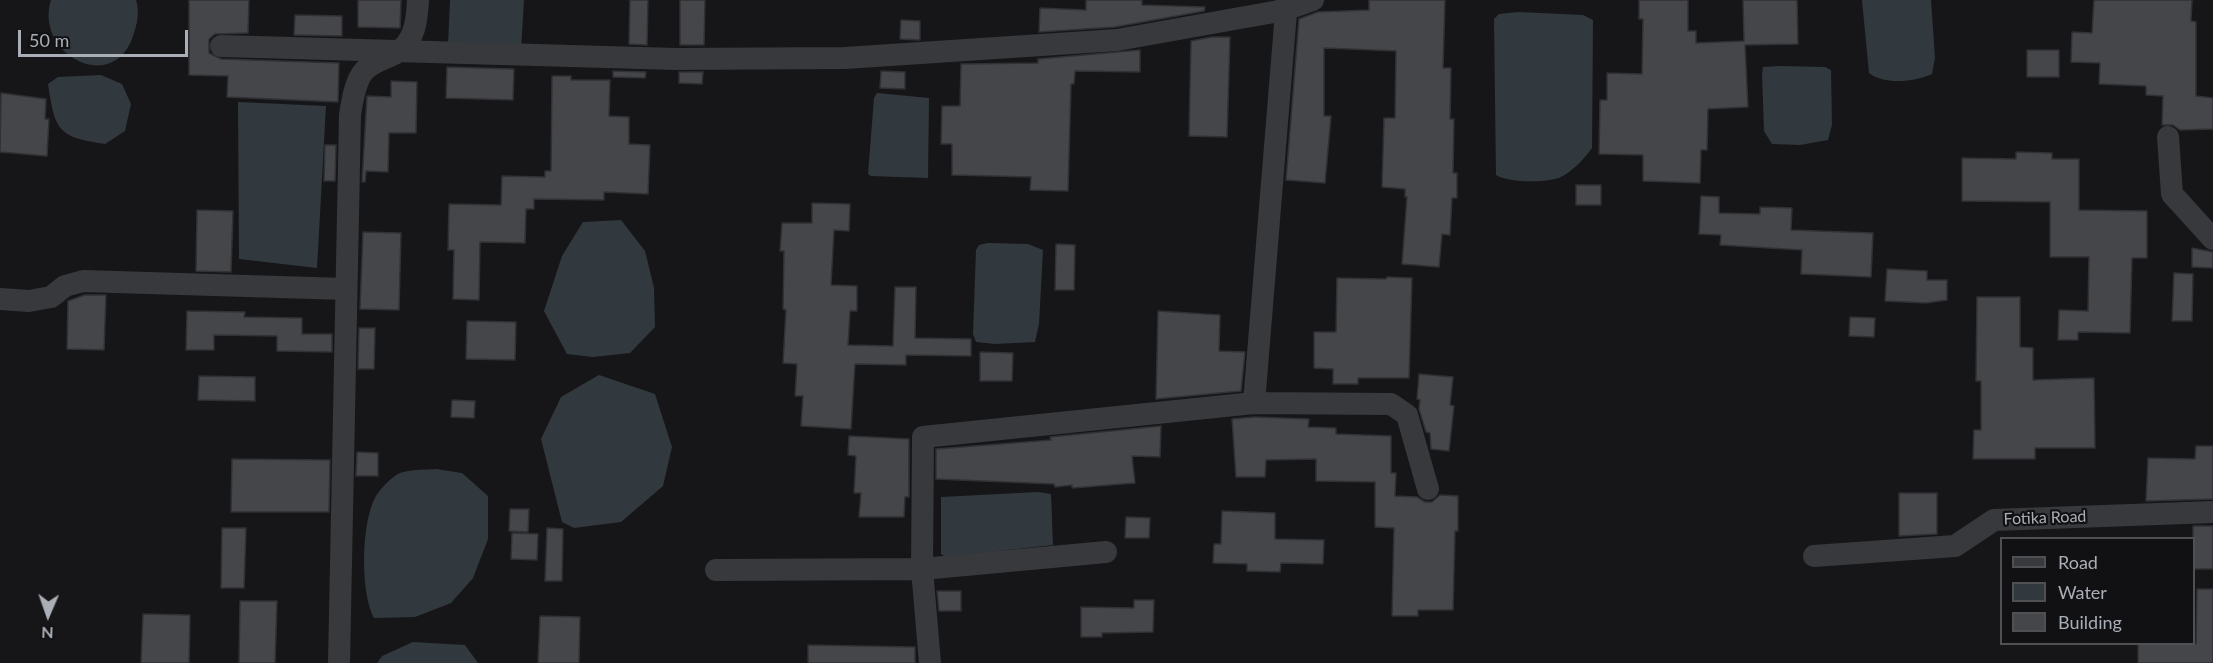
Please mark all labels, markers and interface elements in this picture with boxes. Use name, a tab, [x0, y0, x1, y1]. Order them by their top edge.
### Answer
scale bar	[21, 18, 190, 56]
text: 50 m	[29, 29, 69, 51]
street label: Fotika Road	[2003, 507, 2087, 529]
legend	[2000, 537, 2195, 645]
text: Road	[2058, 551, 2098, 573]
text: Water	[2058, 581, 2107, 603]
north arrow	[18, 585, 78, 645]
text: Building	[2058, 611, 2122, 633]
text: N	[41, 624, 54, 643]

